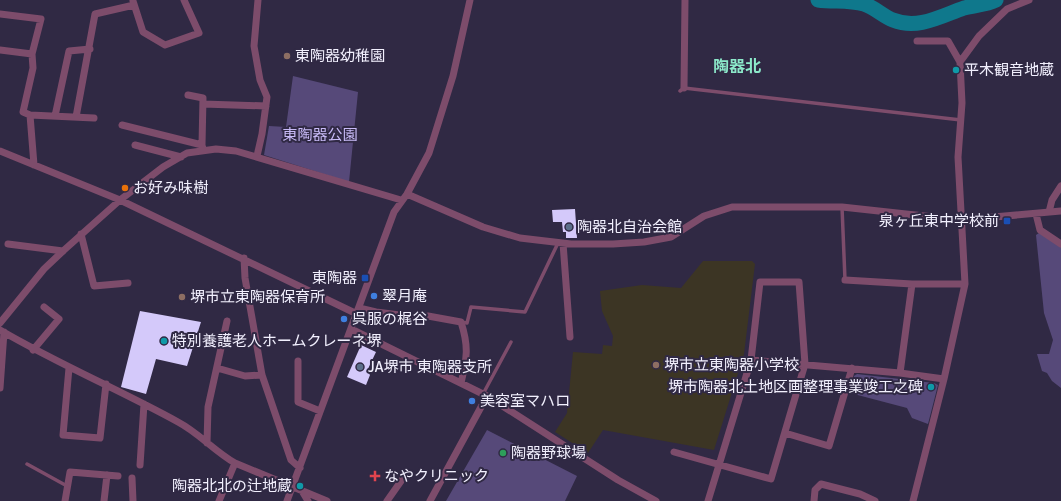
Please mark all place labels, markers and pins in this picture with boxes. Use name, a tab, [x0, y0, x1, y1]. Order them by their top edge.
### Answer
place label: 東陶器幼稚園	[295, 47, 385, 65]
marker: 東陶器幼稚園	[282, 51, 292, 61]
place label: 平木観音地蔵	[964, 61, 1054, 79]
marker: 平木観音地蔵	[951, 65, 961, 75]
place label: お好み味樹	[133, 179, 208, 197]
marker: お好み味樹	[120, 183, 130, 193]
place label: 泉ヶ丘東中学校前	[879, 212, 999, 230]
marker: 泉ヶ丘東中学校前	[1002, 216, 1012, 226]
place label: 陶器北自治会館	[577, 218, 682, 236]
marker: 陶器北自治会館	[564, 222, 574, 232]
place label: 東陶器	[312, 269, 357, 287]
marker: 東陶器	[360, 273, 370, 283]
place label: 翠月庵	[382, 287, 427, 305]
place label: 堺市立東陶器保育所	[190, 288, 325, 306]
marker: 翠月庵	[369, 291, 379, 301]
marker: 堺市立東陶器保育所	[177, 292, 187, 302]
place label: 呉服の梶谷	[352, 310, 427, 328]
marker: 呉服の梶谷	[339, 314, 349, 324]
place label: 特別養護老人ホームクレーネ堺	[172, 332, 382, 350]
marker: 特別養護老人ホームクレーネ堺	[159, 336, 169, 346]
place label: 堺市立東陶器小学校	[664, 356, 799, 374]
place label: JA堺市 東陶器支所	[368, 358, 492, 376]
marker: 堺市立東陶器小学校	[651, 360, 661, 370]
marker: JA堺市 東陶器支所	[355, 362, 365, 372]
place label: 堺市陶器北土地区画整理事業竣工之碑	[668, 378, 923, 396]
marker: 堺市陶器北土地区画整理事業竣工之碑	[926, 382, 936, 392]
place label: 美容室マハロ	[480, 392, 570, 410]
marker: 美容室マハロ	[467, 396, 477, 406]
place label: 陶器野球場	[511, 444, 586, 462]
marker: 陶器野球場	[498, 448, 508, 458]
place label: なやクリニック	[384, 467, 489, 485]
marker: なやクリニック	[369, 470, 381, 482]
place label: 陶器北北の辻地蔵	[172, 477, 292, 495]
marker: 陶器北北の辻地蔵	[295, 481, 305, 491]

